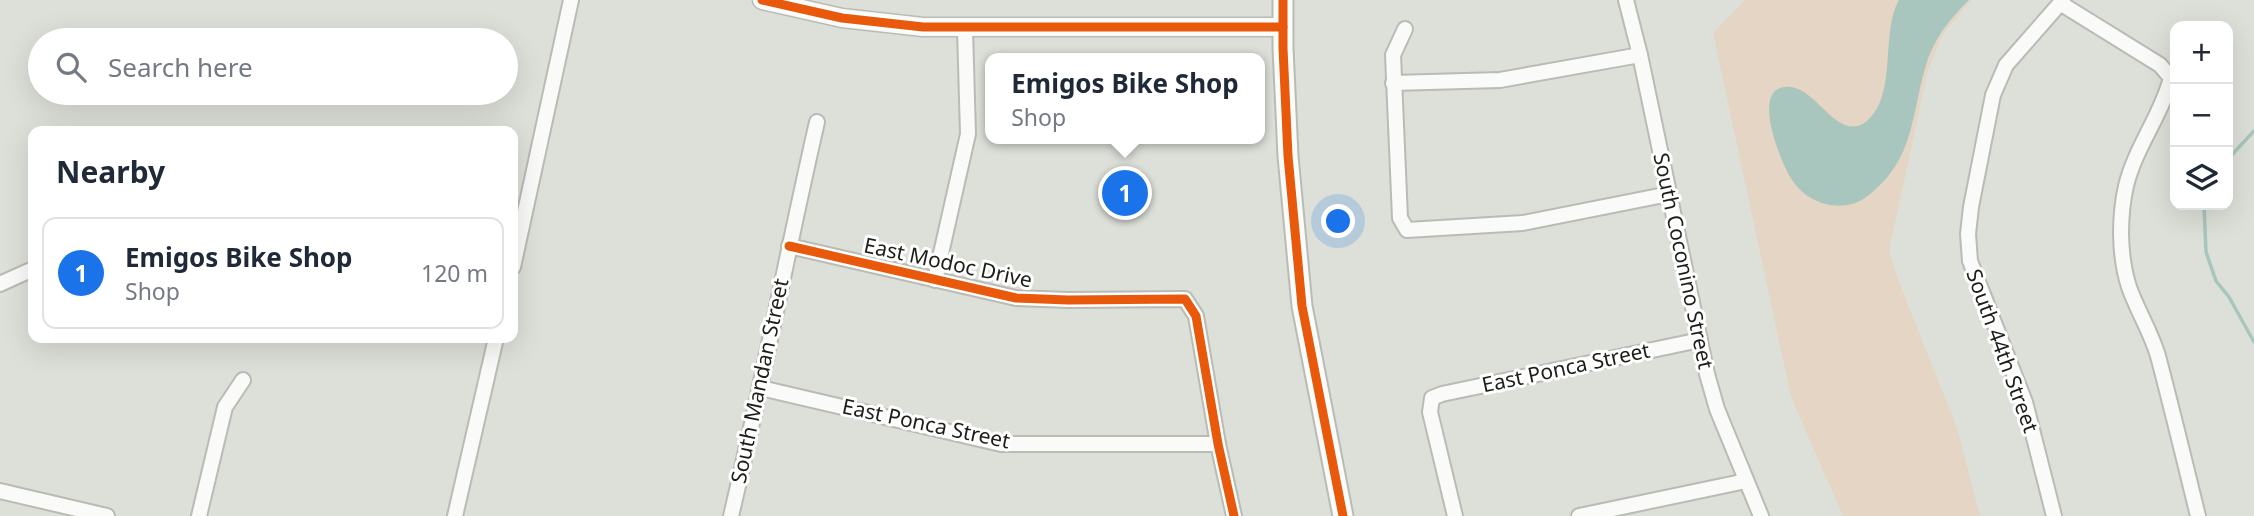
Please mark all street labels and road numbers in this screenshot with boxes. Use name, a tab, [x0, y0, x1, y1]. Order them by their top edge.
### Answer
street label: South Coconino Street	[1647, 150, 1721, 372]
street label: East Modoc Drive	[861, 231, 1035, 294]
street label: South 44th Street	[1960, 265, 2046, 437]
street label: South Mandan Street	[724, 275, 795, 486]
street label: East Ponca Street	[1479, 335, 1653, 398]
street label: East Ponca Street	[840, 392, 1013, 455]

